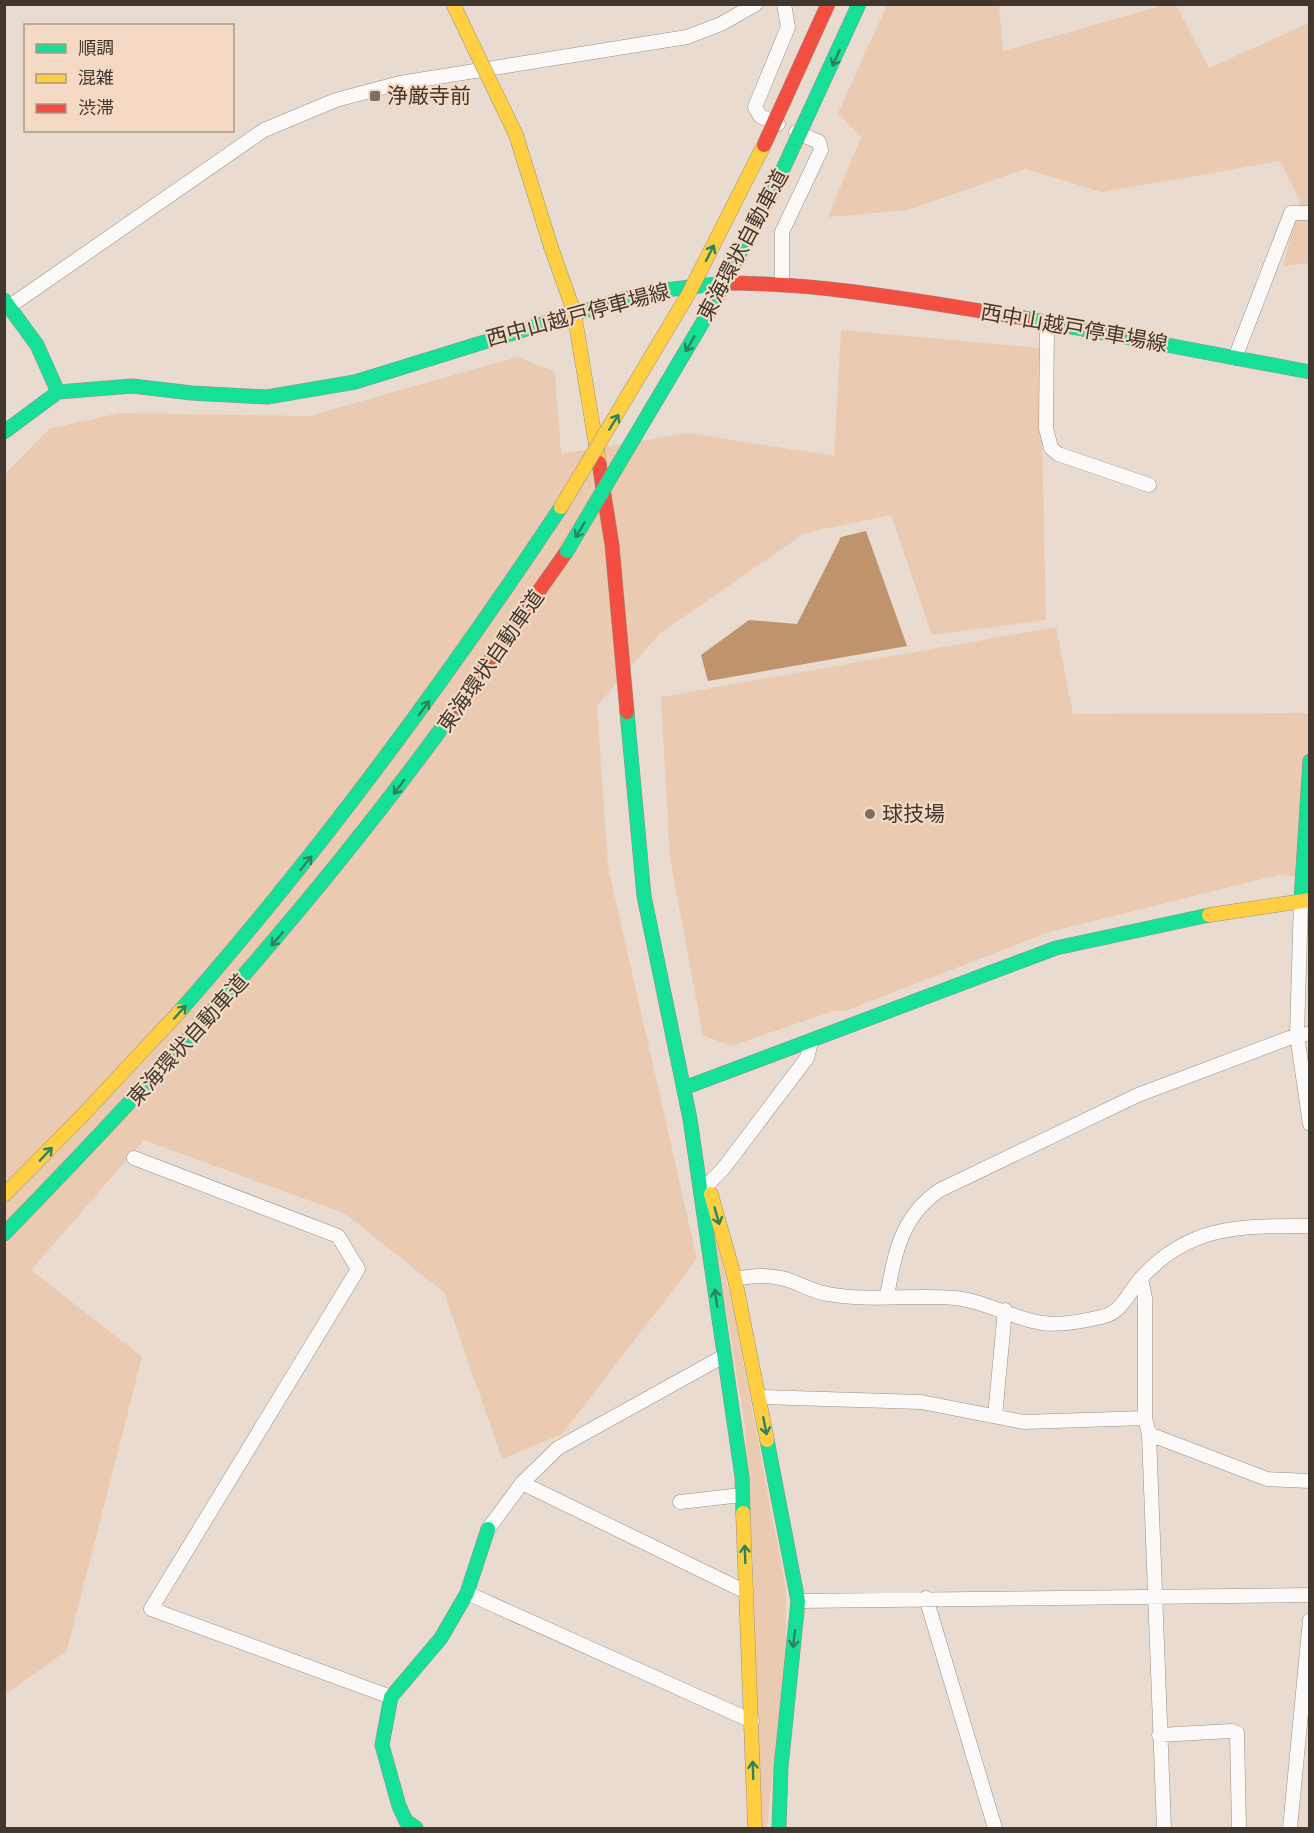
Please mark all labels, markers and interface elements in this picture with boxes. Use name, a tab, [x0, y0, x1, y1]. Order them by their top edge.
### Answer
legend	[24, 24, 234, 132]
text: 順調	[78, 36, 114, 60]
one-way arrow	[830, 49, 841, 67]
text: 混雑	[78, 66, 114, 90]
place label: 浄厳寺前	[387, 82, 471, 110]
marker: 浄厳寺前	[368, 89, 382, 103]
text: 渋滞	[78, 96, 114, 120]
street label: 東海環状自動車道	[691, 164, 795, 326]
one-way arrow	[705, 244, 716, 262]
street label: 西中山越戸停車場線	[483, 277, 673, 353]
street label: 西中山越戸停車場線	[979, 298, 1169, 358]
one-way arrow	[684, 335, 696, 352]
one-way arrow	[608, 414, 620, 431]
one-way arrow	[573, 521, 585, 538]
street label: 東海環状自動車道	[431, 584, 551, 738]
one-way arrow	[418, 701, 430, 717]
one-way arrow	[393, 779, 405, 795]
place label: 球技場	[882, 800, 945, 828]
marker: 球技場	[863, 807, 877, 821]
one-way arrow	[299, 855, 312, 871]
one-way arrow	[270, 931, 284, 946]
street label: 東海環状自動車道	[121, 968, 255, 1112]
one-way arrow	[173, 1005, 187, 1020]
one-way arrow	[39, 1147, 53, 1162]
one-way arrow	[712, 1206, 724, 1225]
one-way arrow	[710, 1288, 721, 1308]
one-way arrow	[760, 1416, 771, 1436]
one-way arrow	[739, 1545, 750, 1565]
one-way arrow	[788, 1629, 799, 1648]
one-way arrow	[748, 1761, 759, 1781]

